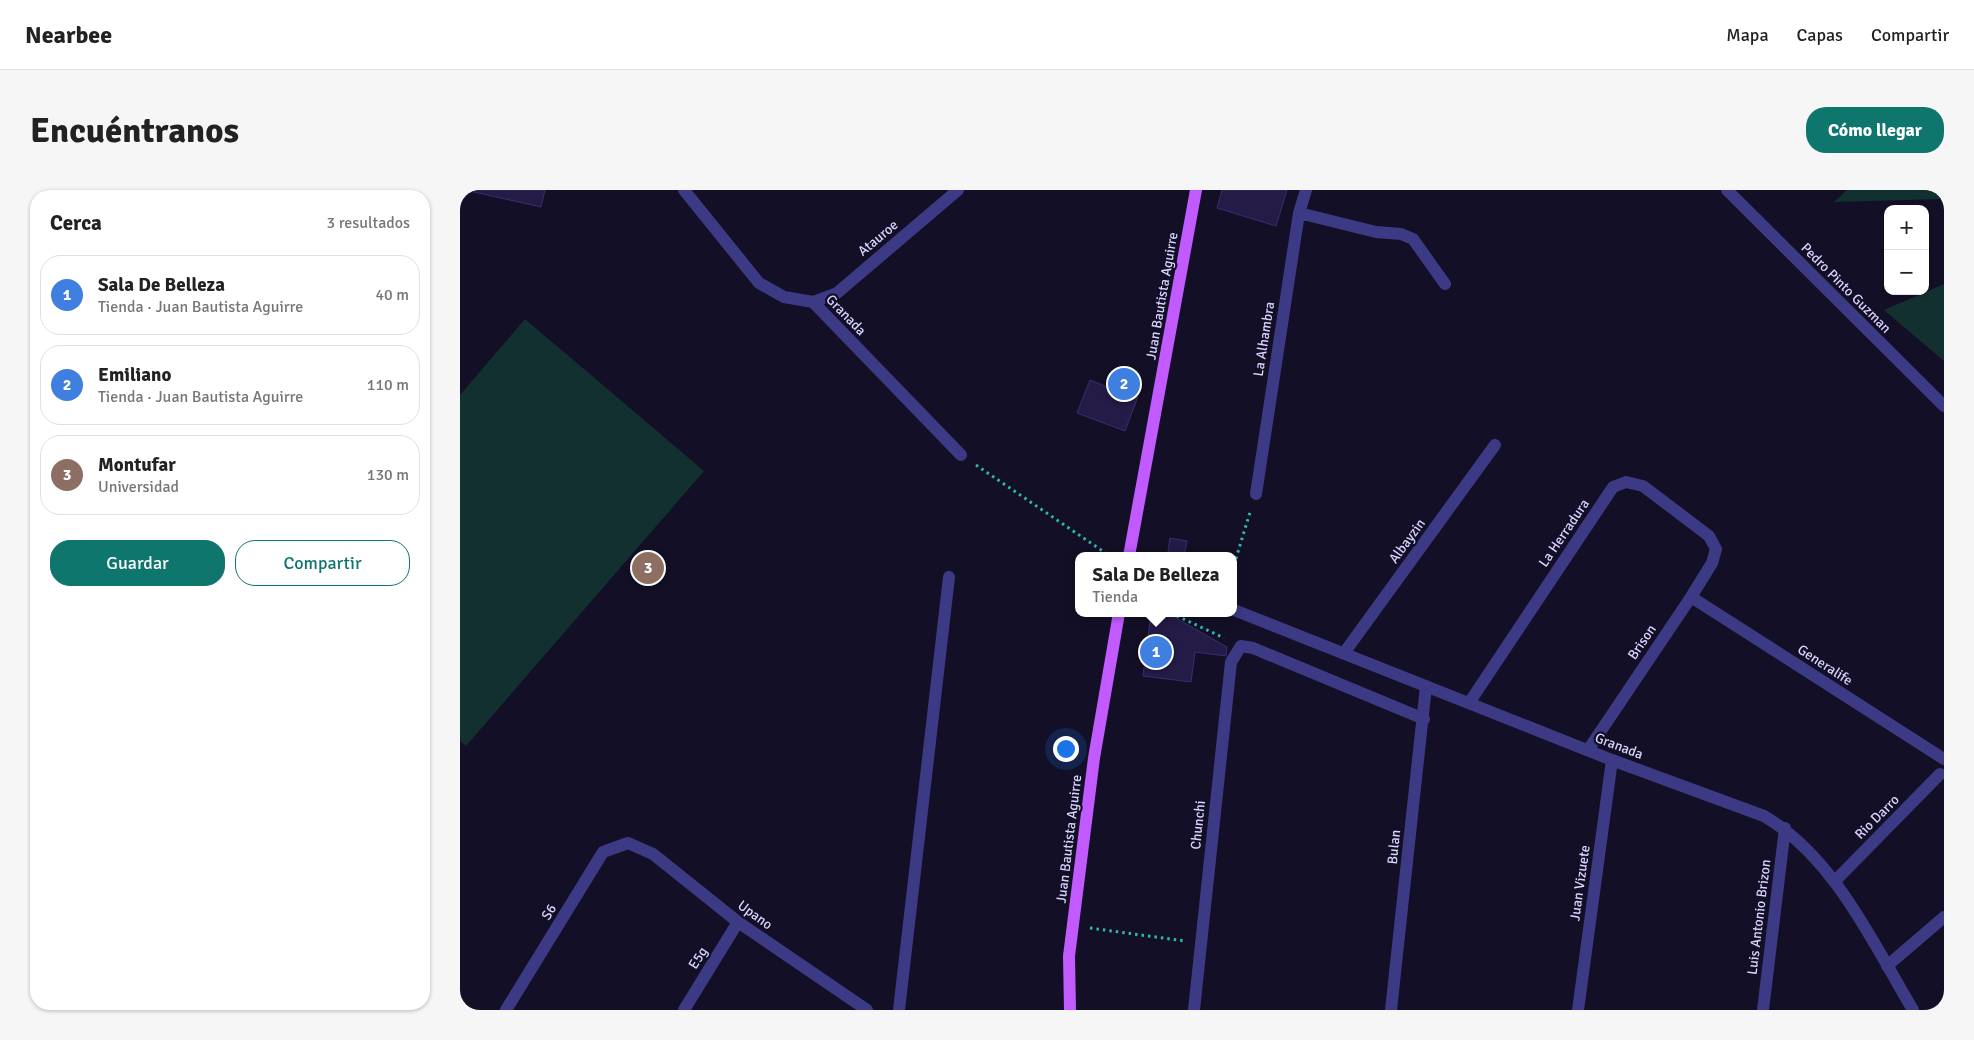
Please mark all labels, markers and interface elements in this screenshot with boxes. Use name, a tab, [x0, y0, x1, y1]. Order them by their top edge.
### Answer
text: Nearbee	[25, 20, 112, 50]
text: Mapa	[1726, 24, 1769, 46]
text: Capas	[1797, 24, 1843, 46]
text: Compartir	[1871, 24, 1949, 46]
button: Cómo llegar	[1806, 107, 1944, 153]
text: Encuéntranos	[30, 109, 239, 152]
map controls	[1884, 205, 1929, 295]
button: +	[1884, 205, 1929, 250]
text: Cerca	[50, 210, 102, 236]
text: 3 resultados	[327, 213, 410, 233]
street label: Atauroe	[854, 216, 902, 260]
street label: Juan Bautista Aguirre	[1142, 231, 1182, 361]
street label: Pedro Pinto Guzman	[1797, 239, 1895, 337]
button: −	[1884, 250, 1929, 295]
text: Sala De Belleza	[98, 273, 225, 297]
text: 1	[63, 285, 71, 305]
text: 40 m	[375, 285, 409, 305]
street label: Granada	[822, 291, 870, 339]
text: Tienda · Juan Bautista Aguirre	[98, 297, 303, 317]
street label: La Alhambra	[1250, 300, 1278, 378]
text: Emiliano	[98, 363, 171, 387]
pin: 2	[1108, 365, 1140, 403]
text: 2	[63, 375, 71, 395]
text: 110 m	[367, 375, 409, 395]
text: Tienda · Juan Bautista Aguirre	[98, 387, 303, 407]
text: Montufar	[98, 453, 176, 477]
text: 3	[63, 465, 71, 485]
text: 130 m	[367, 465, 409, 485]
text: Universidad	[98, 477, 179, 497]
street label: La Herradura	[1535, 496, 1593, 570]
street label: Albayzin	[1385, 515, 1429, 567]
button: Guardar	[50, 540, 225, 586]
button: Compartir	[235, 540, 410, 586]
pin: 3	[632, 549, 664, 587]
popup	[1075, 552, 1237, 617]
text: Sala De Belleza	[1093, 563, 1219, 587]
text: Tienda	[1093, 587, 1138, 607]
street label: Brison	[1624, 621, 1660, 663]
pin: 1	[1140, 633, 1172, 671]
street label: Generalife	[1794, 641, 1856, 689]
street label: Granada	[1592, 729, 1646, 763]
your location	[1053, 736, 1079, 762]
street label: Juan Bautista Aguirre	[1053, 774, 1085, 904]
street label: Rio Darro	[1851, 791, 1903, 843]
street label: Chunchi	[1187, 800, 1209, 850]
street label: Bulan	[1384, 829, 1404, 865]
street label: Juan Vizuete	[1566, 844, 1594, 922]
street label: Luis Antonio Brizon	[1743, 858, 1775, 976]
street label: Upano	[734, 897, 776, 933]
street label: S6	[538, 901, 560, 923]
street label: E5g	[685, 944, 711, 972]

